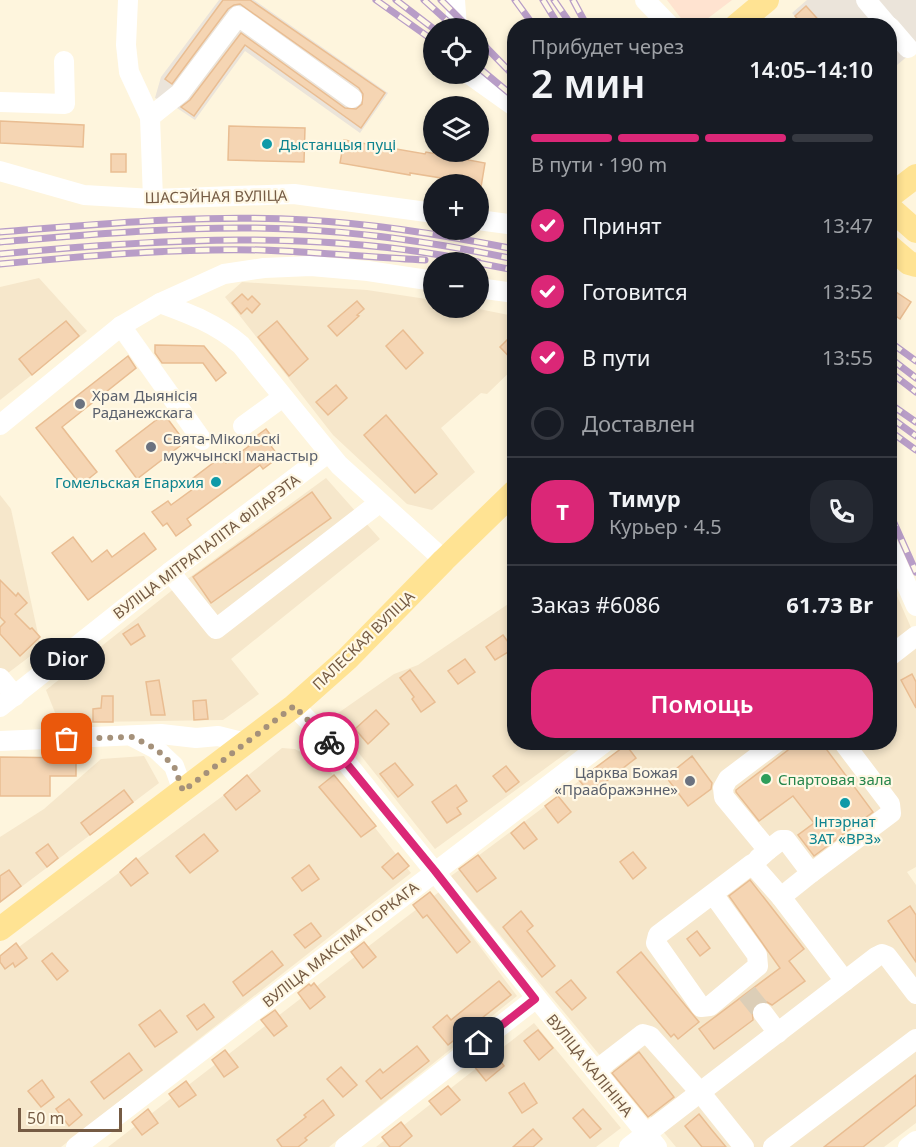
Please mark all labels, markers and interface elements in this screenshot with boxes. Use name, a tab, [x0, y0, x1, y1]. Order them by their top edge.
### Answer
map controls	[423, 18, 489, 318]
button: locate	[423, 18, 489, 84]
text: Прибудет через	[531, 33, 684, 60]
text: 14:05–14:10	[749, 54, 873, 84]
text: 2 мин	[531, 56, 646, 109]
button: layers	[423, 96, 489, 162]
place label: Дыстанцыя пуці	[279, 134, 396, 154]
marker: Дыстанцыя пуці	[260, 137, 274, 151]
text: В пути · 190 m	[531, 151, 667, 178]
button: +	[423, 174, 489, 240]
street label: ШАСЭЙНАЯ ВУЛІЦА	[145, 185, 288, 207]
icon: check	[531, 209, 564, 242]
text: Принят	[582, 210, 662, 240]
text: 13:47	[822, 212, 873, 239]
button: −	[423, 252, 489, 318]
icon: check	[531, 275, 564, 308]
text: Готовится	[582, 276, 688, 306]
text: 13:52	[822, 278, 873, 305]
icon: check	[531, 341, 564, 374]
text: В пути	[582, 342, 650, 372]
text: 13:55	[822, 344, 873, 371]
place label: Храм Дыянісія Раданежскага	[92, 385, 198, 422]
marker: Храм Дыянісія Раданежскага	[73, 397, 87, 411]
text: Доставлен	[582, 408, 695, 438]
place label: Свята-Мікольскі мужчынскі манастыр	[163, 428, 318, 465]
marker: Свята-Мікольскі мужчынскі манастыр	[144, 440, 158, 454]
street label: ВУЛІЦА МІТРАПАЛІТА ФІЛАРЭТА	[109, 469, 304, 623]
place label: Гомельская Епархия	[55, 472, 204, 492]
marker: Гомельская Епархия	[209, 475, 223, 489]
button: phone	[810, 480, 873, 543]
text: Тимур	[609, 483, 681, 513]
text: Т	[556, 496, 569, 526]
text: Курьер · 4.5	[609, 513, 722, 540]
street label: ПАЛЕСКАЯ ВУЛІЦА	[308, 586, 419, 694]
text: Заказ #6086	[531, 589, 660, 619]
text: 61.73 Br	[786, 589, 873, 619]
callout: Dior	[29, 637, 104, 679]
text: Dior	[47, 645, 88, 672]
button: Помощь	[531, 669, 873, 738]
courier	[299, 712, 359, 772]
pin	[41, 713, 92, 764]
icon: bag	[50, 722, 83, 755]
icon: bike	[313, 726, 346, 759]
place label: Царква Божая «Праабражэнне»	[554, 762, 678, 799]
place label: Спартовая зала	[778, 769, 892, 789]
marker: Спартовая зала	[759, 772, 773, 786]
marker: Царква Божая «Праабражэнне»	[683, 774, 697, 788]
marker: Інтэрнат ЗАТ «ВРЗ»	[838, 796, 852, 810]
place label: Інтэрнат ЗАТ «ВРЗ»	[809, 811, 881, 848]
street label: ВУЛІЦА МАКСІМА ГОРКАГА	[258, 876, 423, 1011]
street label: ВУЛІЦА КАЛІНІНА	[542, 1009, 638, 1121]
pin	[453, 1017, 504, 1068]
icon: home	[462, 1026, 495, 1059]
scale bar	[18, 1105, 122, 1132]
text: 50 m	[27, 1107, 64, 1129]

